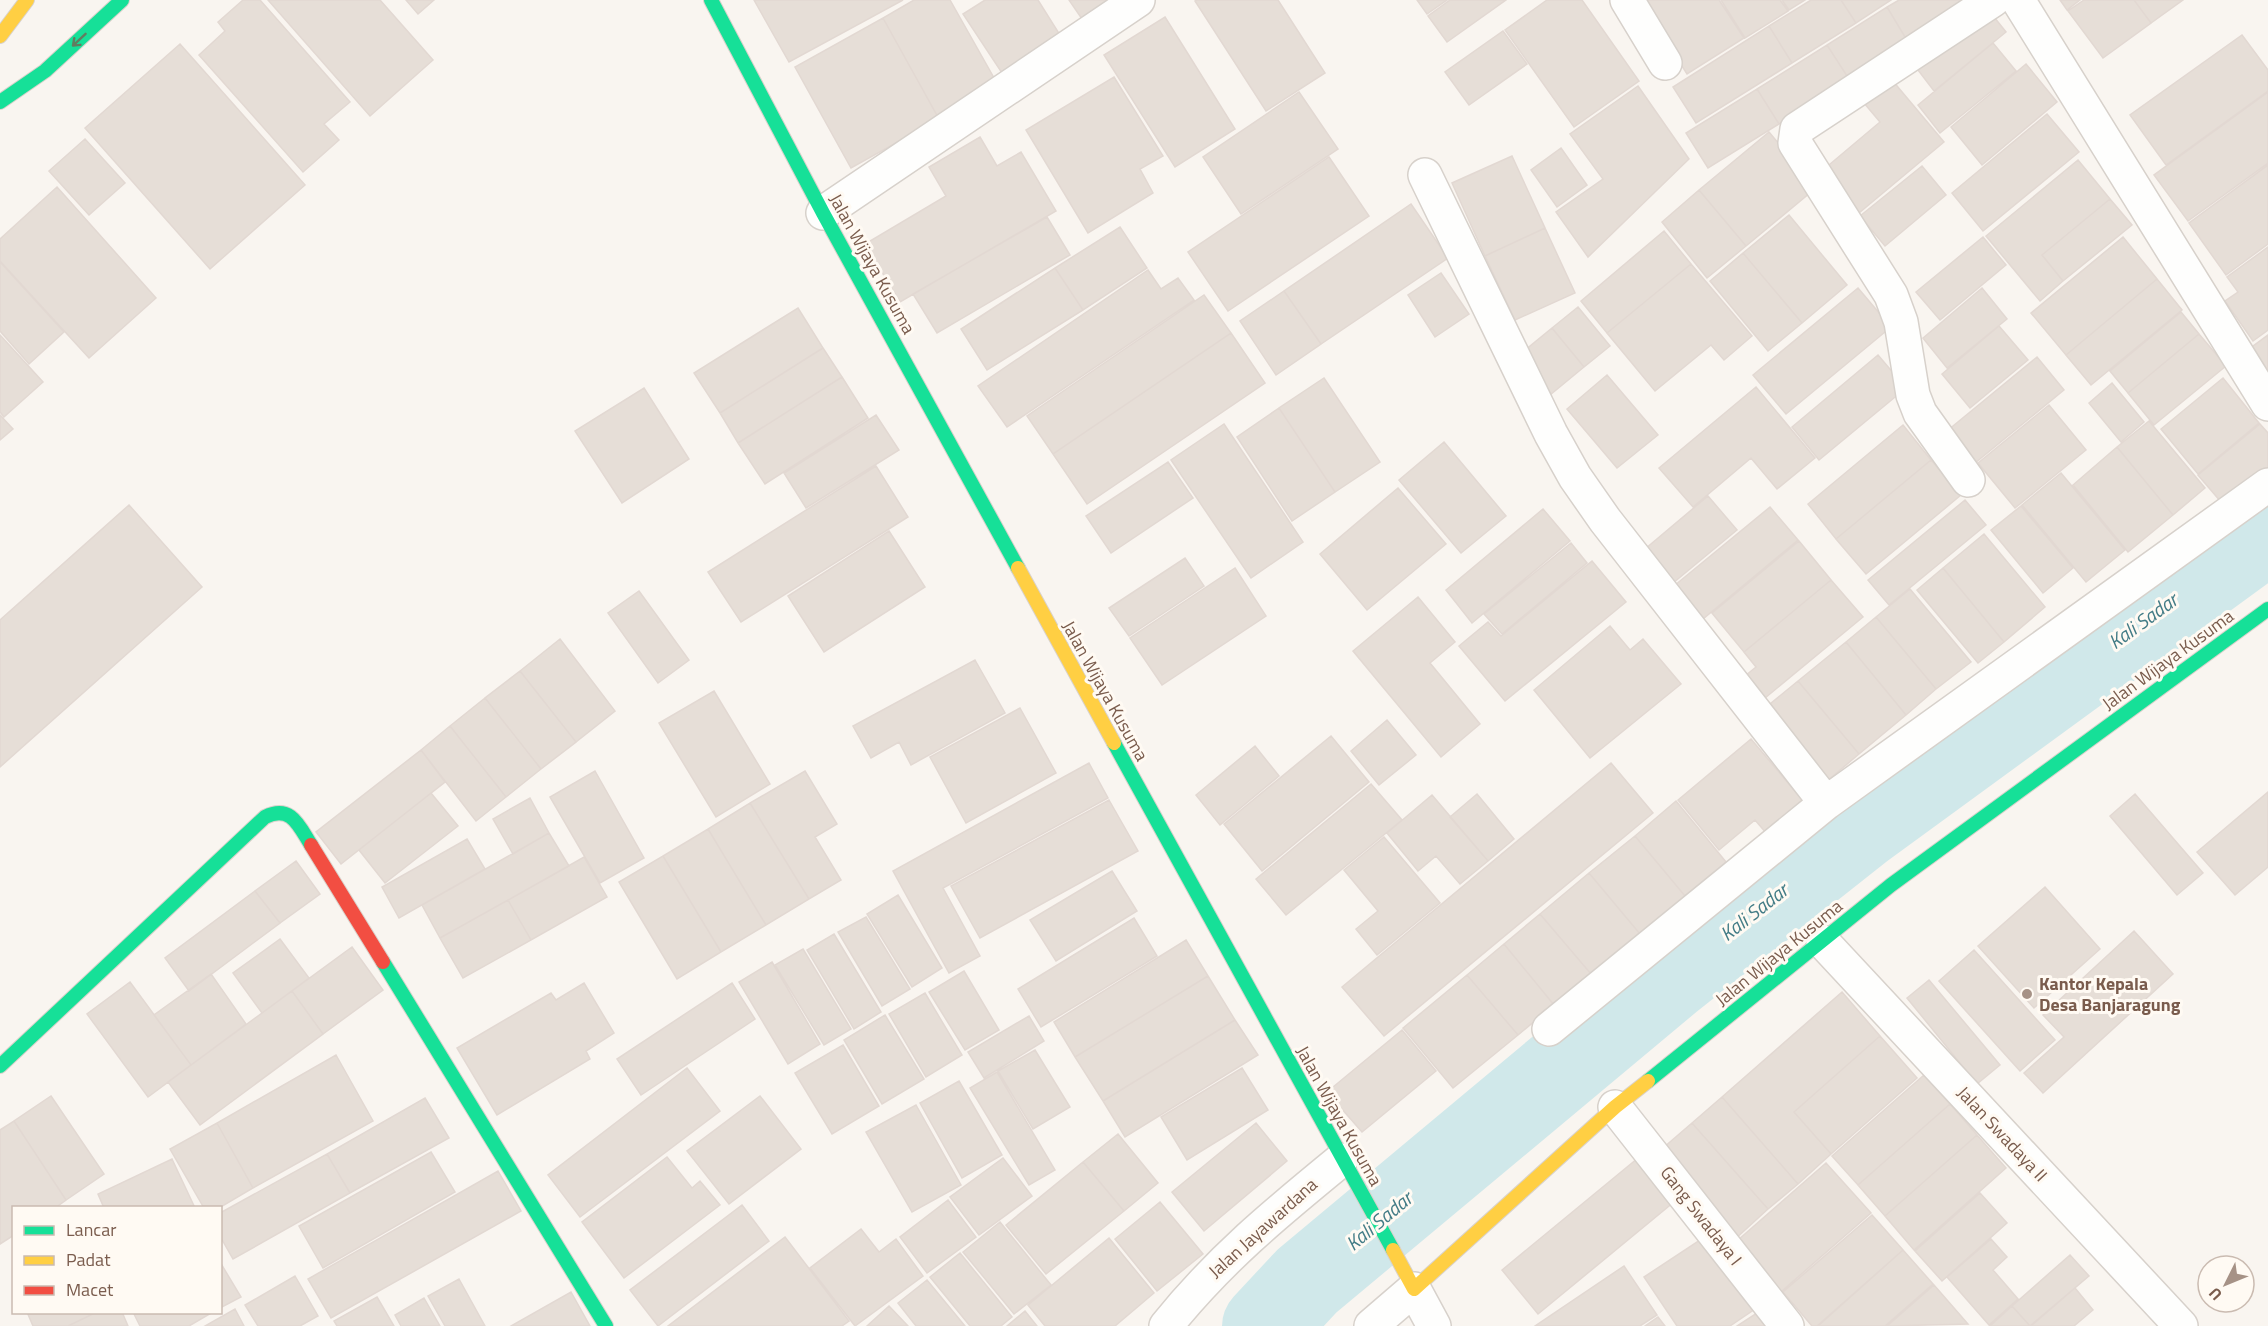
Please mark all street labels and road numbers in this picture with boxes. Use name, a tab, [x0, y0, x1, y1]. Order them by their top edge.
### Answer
street label: Jalan Wijaya Kusuma	[823, 189, 922, 339]
street label: Jalan Wijaya Kusuma	[2096, 603, 2239, 717]
street label: Jalan Wijaya Kusuma	[1056, 616, 1155, 766]
street label: Jalan Wijaya Kusuma	[1709, 893, 1848, 1012]
street label: Jalan Wijaya Kusuma	[1290, 1041, 1389, 1191]
street label: Jalan Swadaya II	[1951, 1080, 2054, 1188]
street label: Gang Swadaya I	[1654, 1160, 1749, 1271]
street label: Jalan Jayawardana	[1202, 1171, 1323, 1284]

